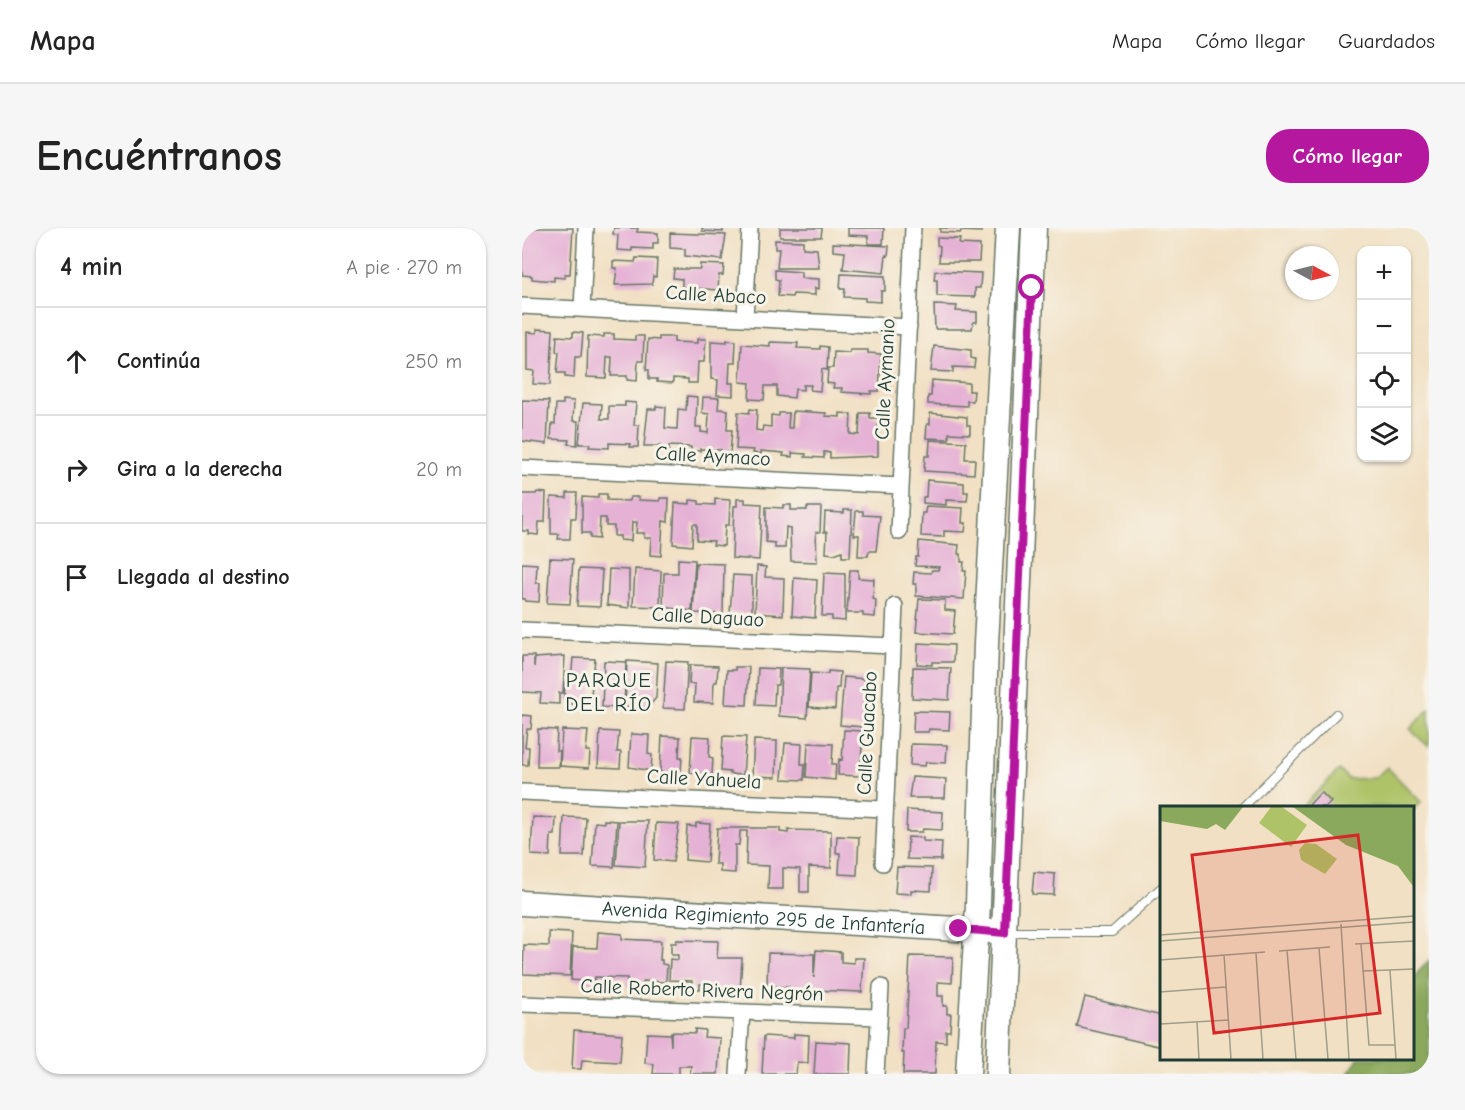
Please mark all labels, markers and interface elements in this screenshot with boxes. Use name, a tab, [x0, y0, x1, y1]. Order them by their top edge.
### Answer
text: Mapa	[30, 25, 96, 57]
text: Mapa	[1112, 29, 1162, 53]
text: Cómo llegar	[1195, 29, 1305, 53]
text: Guardados	[1338, 29, 1435, 53]
button: Cómo llegar	[1266, 129, 1429, 183]
text: Encuéntranos	[36, 132, 282, 181]
north arrow	[1285, 246, 1339, 300]
map controls	[1357, 246, 1411, 462]
button: +	[1357, 246, 1411, 300]
text: 4 min	[60, 252, 123, 282]
text: A pie · 270 m	[346, 256, 462, 279]
route start	[1018, 274, 1044, 300]
street label: Calle Abaco	[665, 281, 767, 309]
button: −	[1357, 300, 1411, 354]
street label: Calle Aymanio	[870, 318, 900, 440]
icon: ahead	[60, 345, 93, 378]
text: Continúa	[117, 348, 201, 374]
text: 250 m	[405, 350, 462, 373]
button: locate	[1357, 354, 1411, 408]
button: layers	[1357, 408, 1411, 462]
street label: Calle Aymaco	[655, 441, 771, 471]
icon: right	[60, 453, 93, 486]
text: Gira a la derecha	[117, 456, 283, 482]
text: 20 m	[416, 458, 462, 481]
icon: arrive	[60, 561, 93, 594]
text: Llegada al destino	[117, 564, 290, 590]
street label: Calle Daguao	[651, 603, 765, 631]
district label: PARQUE DEL RÍO	[565, 668, 653, 716]
street label: Calle Guacabo	[852, 670, 882, 796]
street label: Calle Yahuela	[646, 765, 762, 793]
inset map	[1160, 806, 1414, 1059]
street label: Avenida Regimiento 295 de Infantería	[601, 896, 926, 939]
route end	[945, 915, 971, 941]
street label: Calle Roberto Rivera Negrón	[580, 974, 824, 1006]

